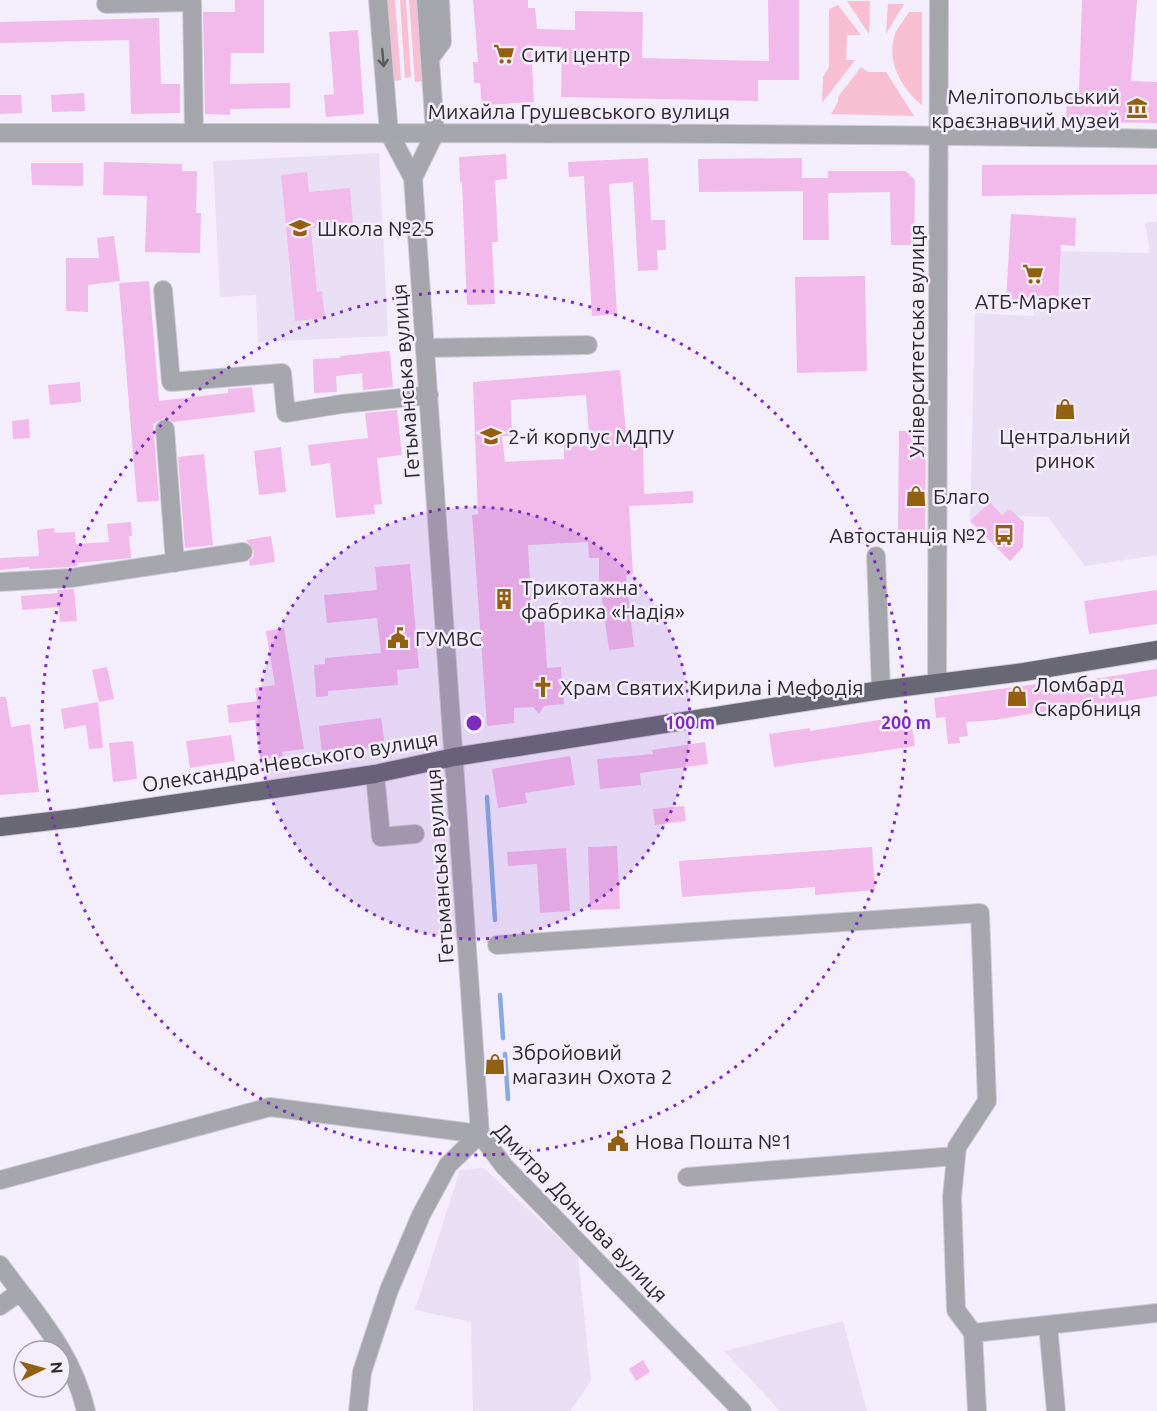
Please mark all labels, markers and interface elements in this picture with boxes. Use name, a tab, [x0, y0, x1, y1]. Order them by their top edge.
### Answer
supermarket icon: Сити центр	[492, 42, 516, 66]
place label: Сити центр	[521, 42, 631, 66]
one-way arrow	[378, 48, 389, 68]
place label: Мелітопольський краєзнавчий музей	[931, 84, 1120, 132]
museum icon: Мелітопольський краєзнавчий музей	[1125, 96, 1149, 120]
street label: Михайла Грушевського вулиця	[428, 99, 730, 123]
school or university icon: Школа №25	[288, 216, 312, 240]
place label: Школа №25	[317, 216, 435, 240]
street label: Університетська вулиця	[904, 224, 928, 458]
supermarket icon: АТБ-Маркет	[1021, 262, 1045, 286]
street label: Гетьманська вулиця	[386, 283, 424, 479]
place label: АТБ-Маркет	[975, 289, 1092, 313]
shop icon: Центральний ринок	[1053, 397, 1077, 421]
school or university icon: 2-й корпус МДПУ	[479, 424, 503, 448]
place label: 2-й корпус МДПУ	[508, 424, 674, 448]
place label: Центральний ринок	[999, 424, 1131, 472]
shop icon: Благо	[904, 484, 928, 508]
place label: Благо	[933, 484, 990, 508]
place label: Автостанція №2	[829, 523, 987, 547]
bus stop icon: Автостанція №2	[992, 523, 1016, 547]
place label: Трикотажна фабрика «Надія»	[521, 575, 685, 623]
building icon: Трикотажна фабрика «Надія»	[492, 587, 516, 611]
public building icon: ГУМВС	[386, 626, 410, 650]
place label: ГУМВС	[415, 626, 482, 650]
place label: Ломбард Скарбниця	[1034, 672, 1141, 720]
church icon: Храм Святих Кирила і Мефодія	[531, 675, 555, 699]
place label: Храм Святих Кирила і Мефодія	[560, 675, 864, 699]
shop icon: Ломбард Скарбниця	[1005, 684, 1029, 708]
text: 100 m	[665, 712, 715, 732]
text: 200 m	[881, 712, 931, 732]
centre of rings	[464, 713, 484, 733]
street label: Олександра Невського вулиця	[140, 726, 440, 796]
street label: Гетьманська вулиця	[420, 768, 458, 964]
place label: Збройовий магазин Охота 2	[512, 1040, 673, 1088]
shop icon: Збройовий магазин Охота 2	[483, 1052, 507, 1076]
street label: Дмитра Донцова вулиця	[489, 1117, 673, 1307]
public building icon: Нова Пошта №1	[606, 1129, 630, 1153]
place label: Нова Пошта №1	[635, 1129, 793, 1153]
north arrow	[12, 1339, 72, 1399]
text: N	[47, 1361, 66, 1374]

